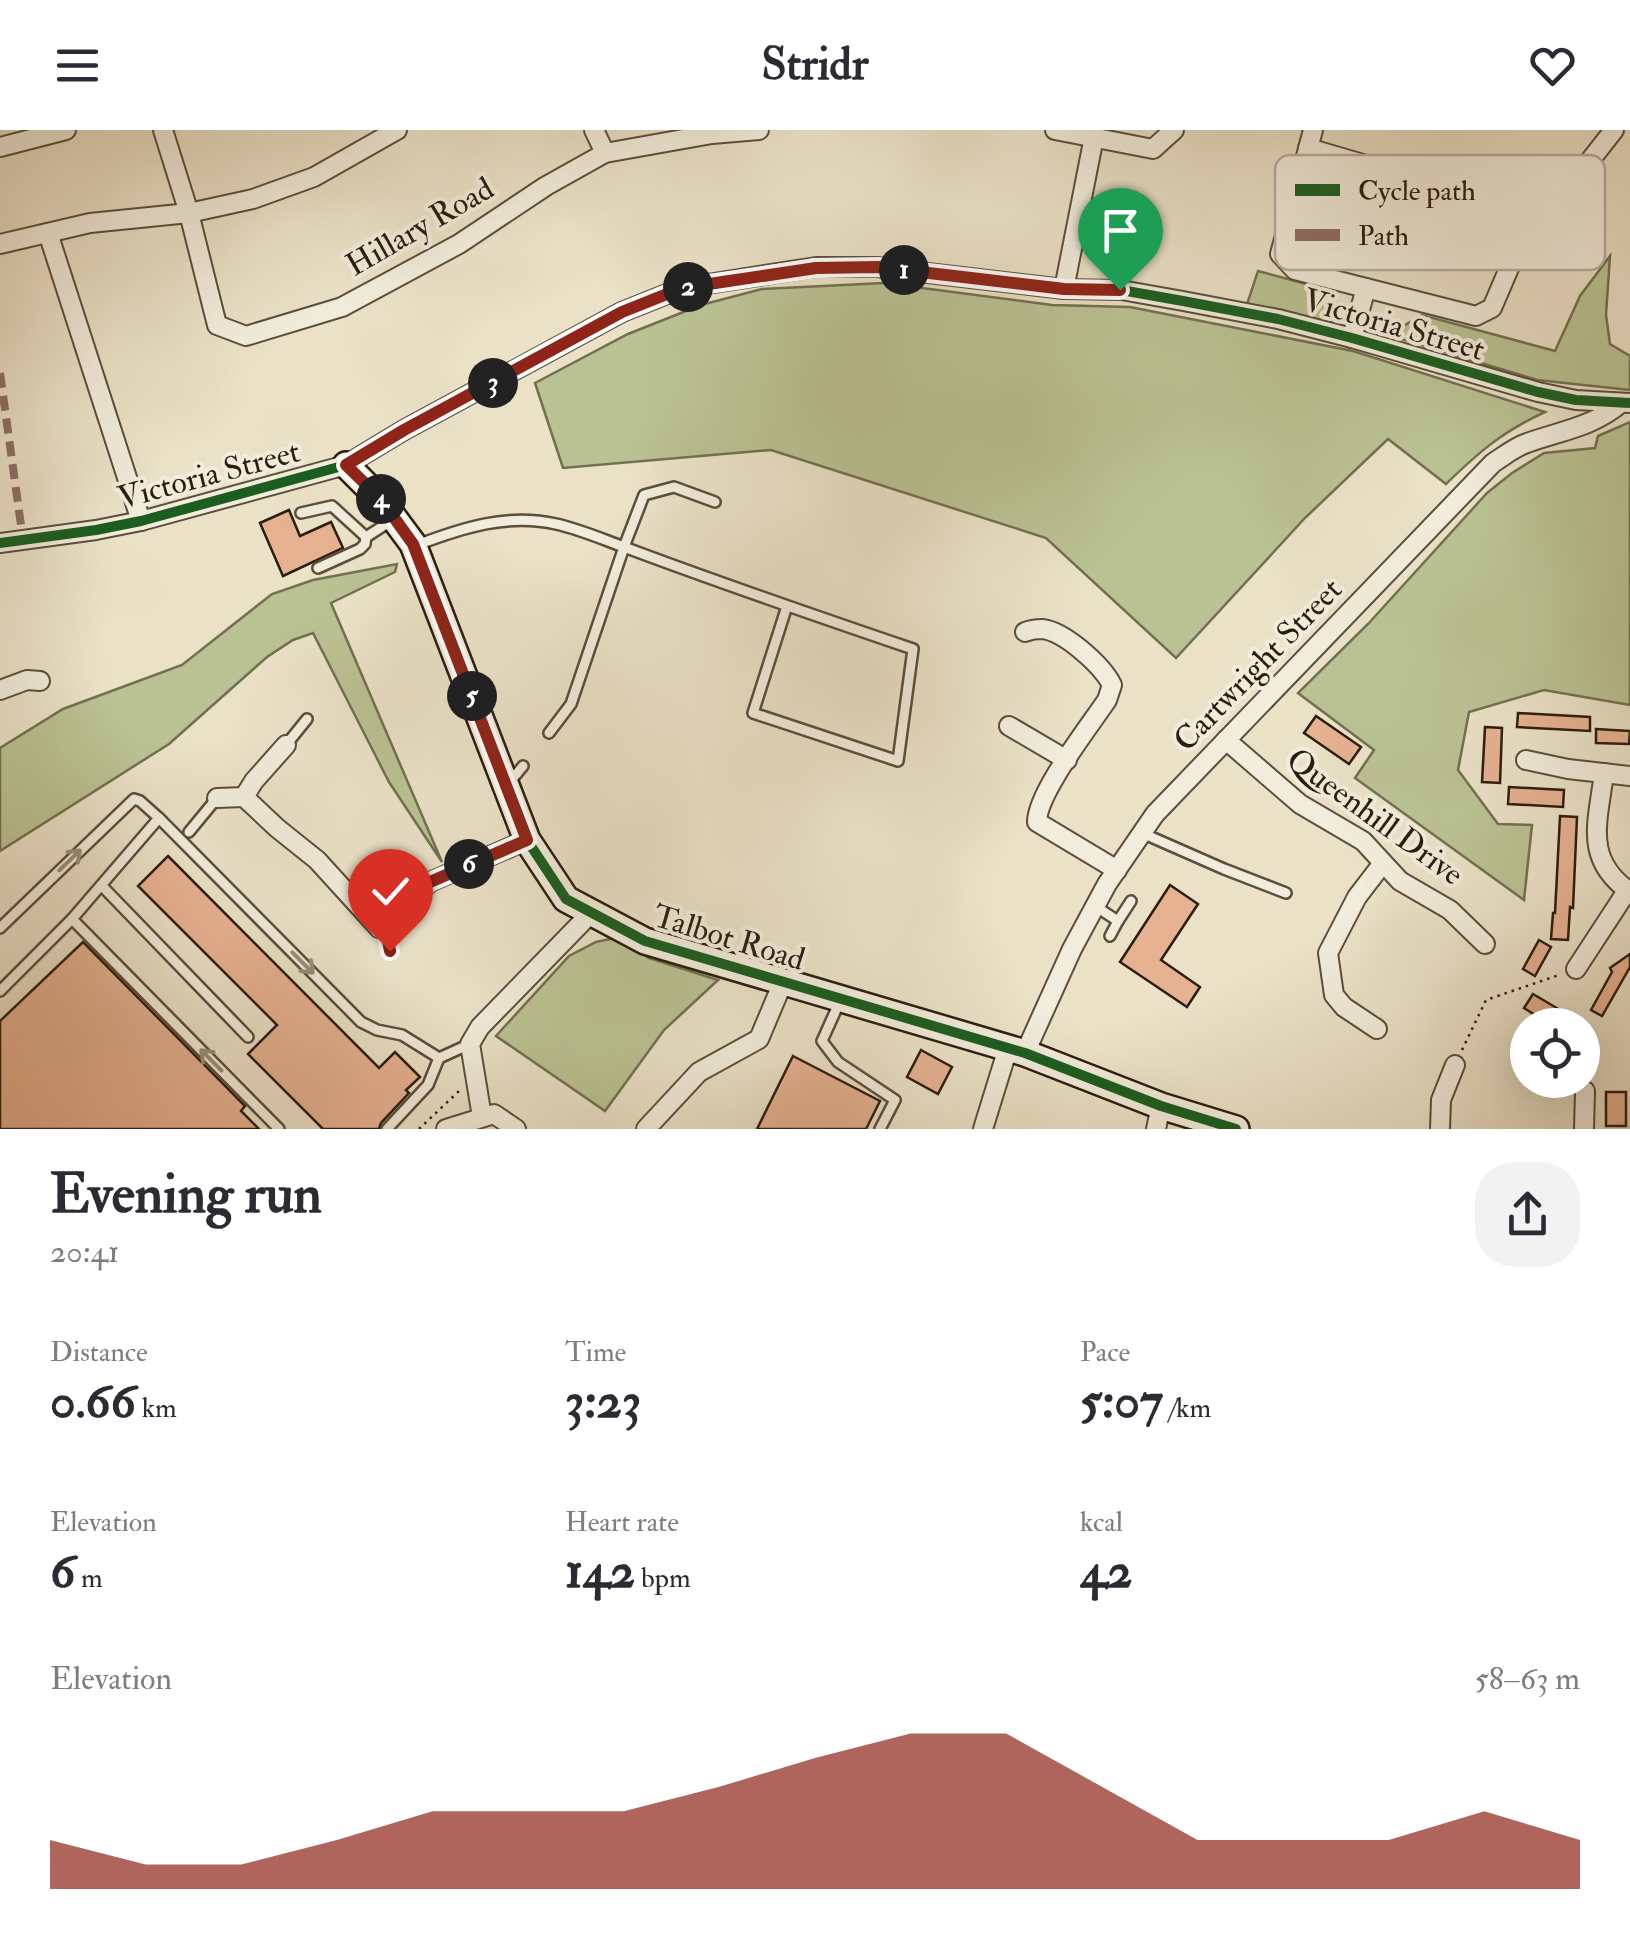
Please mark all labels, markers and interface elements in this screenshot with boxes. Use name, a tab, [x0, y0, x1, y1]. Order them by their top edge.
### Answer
text: Stridr	[761, 37, 869, 93]
icon: menu	[50, 38, 105, 93]
icon: heart	[1525, 38, 1580, 93]
legend	[1275, 155, 1605, 270]
street label: Hillary Road	[339, 169, 501, 285]
text: Cycle path	[1358, 174, 1476, 209]
pin	[1078, 188, 1163, 291]
icon: arrive	[1093, 203, 1148, 258]
text: Path	[1358, 219, 1409, 254]
pin: 1	[879, 245, 929, 295]
text: 1	[899, 252, 909, 287]
pin: 2	[663, 262, 713, 312]
text: 2	[681, 269, 695, 304]
street label: Victoria Street	[1299, 280, 1489, 370]
pin: 3	[468, 358, 518, 408]
text: 3	[488, 365, 498, 400]
street label: Victoria Street	[114, 431, 304, 519]
pin: 4	[356, 474, 406, 524]
text: 4	[373, 481, 389, 516]
street label: Cartwright Street	[1165, 570, 1351, 760]
pin: 5	[447, 671, 497, 721]
text: 5	[466, 678, 478, 713]
street label: Queenhill Drive	[1279, 740, 1471, 894]
pin: 6	[444, 839, 494, 889]
text: 6	[462, 846, 476, 881]
one-way arrow	[58, 849, 82, 873]
pin	[348, 849, 433, 952]
icon: check	[363, 864, 418, 919]
street label: Talbot Road	[648, 896, 810, 980]
one-way arrow	[291, 951, 315, 975]
map controls	[1510, 1008, 1600, 1098]
button: locate	[1510, 1008, 1600, 1098]
one-way arrow	[199, 1048, 223, 1072]
text: Evening run	[50, 1160, 322, 1229]
button: share	[1475, 1162, 1580, 1267]
text: 20:41	[50, 1232, 119, 1272]
text: Distance	[50, 1335, 148, 1370]
text: Time	[565, 1335, 626, 1370]
text: Pace	[1080, 1335, 1130, 1370]
text: 0.66	[50, 1370, 136, 1433]
text: 3:23	[565, 1370, 641, 1433]
text: 5:07	[1080, 1370, 1163, 1433]
text: km	[136, 1391, 177, 1426]
text: /km	[1163, 1391, 1211, 1426]
text: Elevation	[50, 1505, 157, 1540]
text: Heart rate	[565, 1505, 679, 1540]
text: kcal	[1080, 1505, 1123, 1540]
text: 6	[50, 1540, 75, 1603]
text: 142	[565, 1540, 635, 1603]
text: 42	[1080, 1540, 1132, 1603]
text: m	[75, 1561, 103, 1596]
text: bpm	[635, 1561, 691, 1596]
text: Elevation	[50, 1659, 172, 1699]
text: 58–63 m	[1475, 1659, 1580, 1699]

